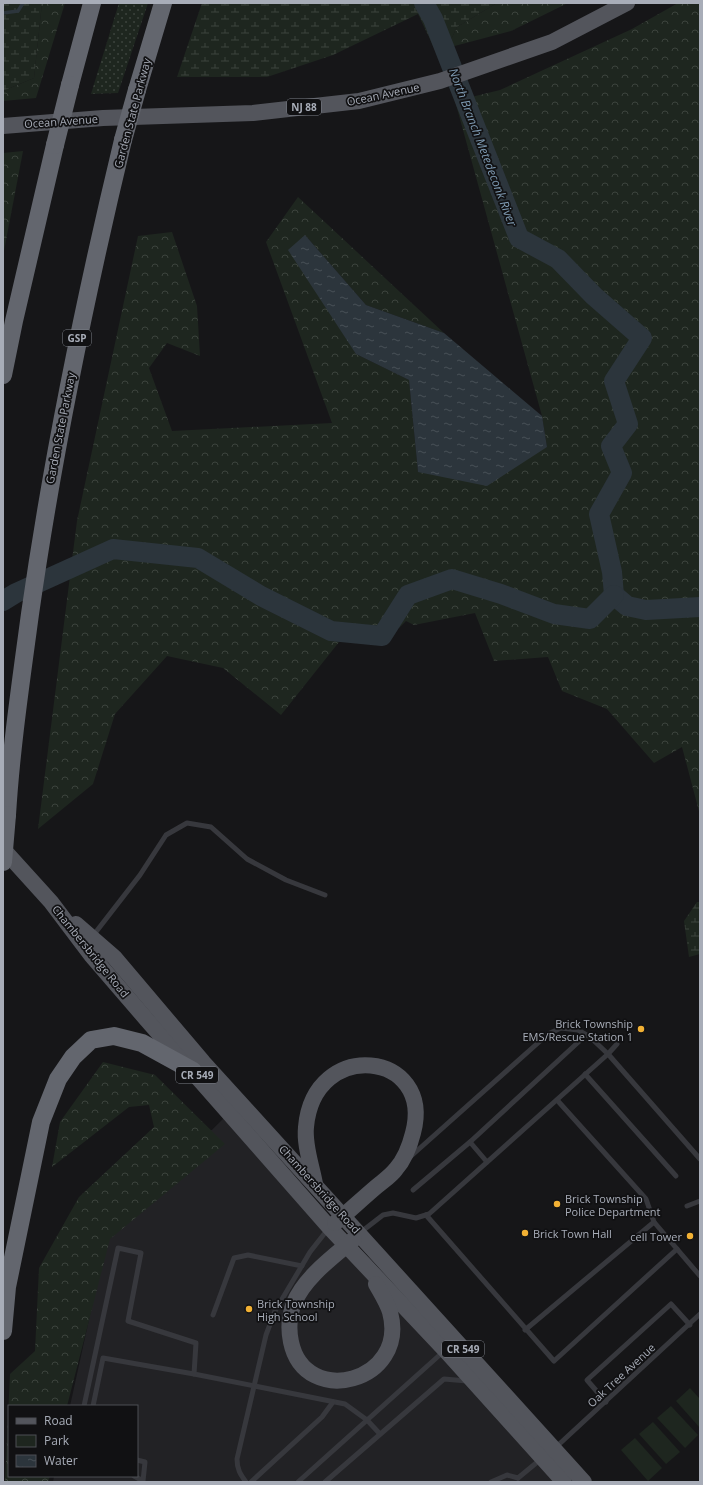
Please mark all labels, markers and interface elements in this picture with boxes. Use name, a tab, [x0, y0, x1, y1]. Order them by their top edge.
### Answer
street label: Garden State Parkway	[110, 56, 154, 170]
water label: North Branch Metedeconk River	[445, 65, 522, 230]
street label: Ocean Avenue	[345, 79, 421, 109]
road number: NJ 88	[287, 99, 321, 115]
street label: Ocean Avenue	[24, 111, 98, 131]
road number: GSP	[63, 330, 91, 346]
street label: Garden State Parkway	[42, 370, 78, 485]
street label: Chambersbridge Road	[49, 902, 133, 1000]
place label: Brick Township EMS/Rescue Station 1	[522, 1016, 633, 1044]
marker: Brick Township EMS/Rescue Station 1	[636, 1024, 646, 1034]
road number: CR 549	[176, 1067, 218, 1083]
street label: Chambersbridge Road	[276, 1141, 364, 1237]
place label: Brick Township Police Department	[565, 1191, 661, 1219]
marker: Brick Township Police Department	[552, 1199, 562, 1209]
place label: Brick Town Hall	[533, 1226, 612, 1241]
marker: Brick Town Hall	[520, 1228, 530, 1238]
place label: cell Tower	[630, 1229, 682, 1244]
marker: cell Tower	[685, 1231, 695, 1241]
place label: Brick Township High School	[257, 1296, 335, 1324]
marker: Brick Township High School	[244, 1304, 254, 1314]
street label: Oak Tree Avenue	[584, 1340, 658, 1410]
road number: CR 549	[442, 1341, 484, 1357]
legend	[8, 1405, 138, 1477]
text: Road	[44, 1412, 73, 1429]
text: Park	[44, 1432, 70, 1449]
text: Water	[44, 1452, 78, 1469]

